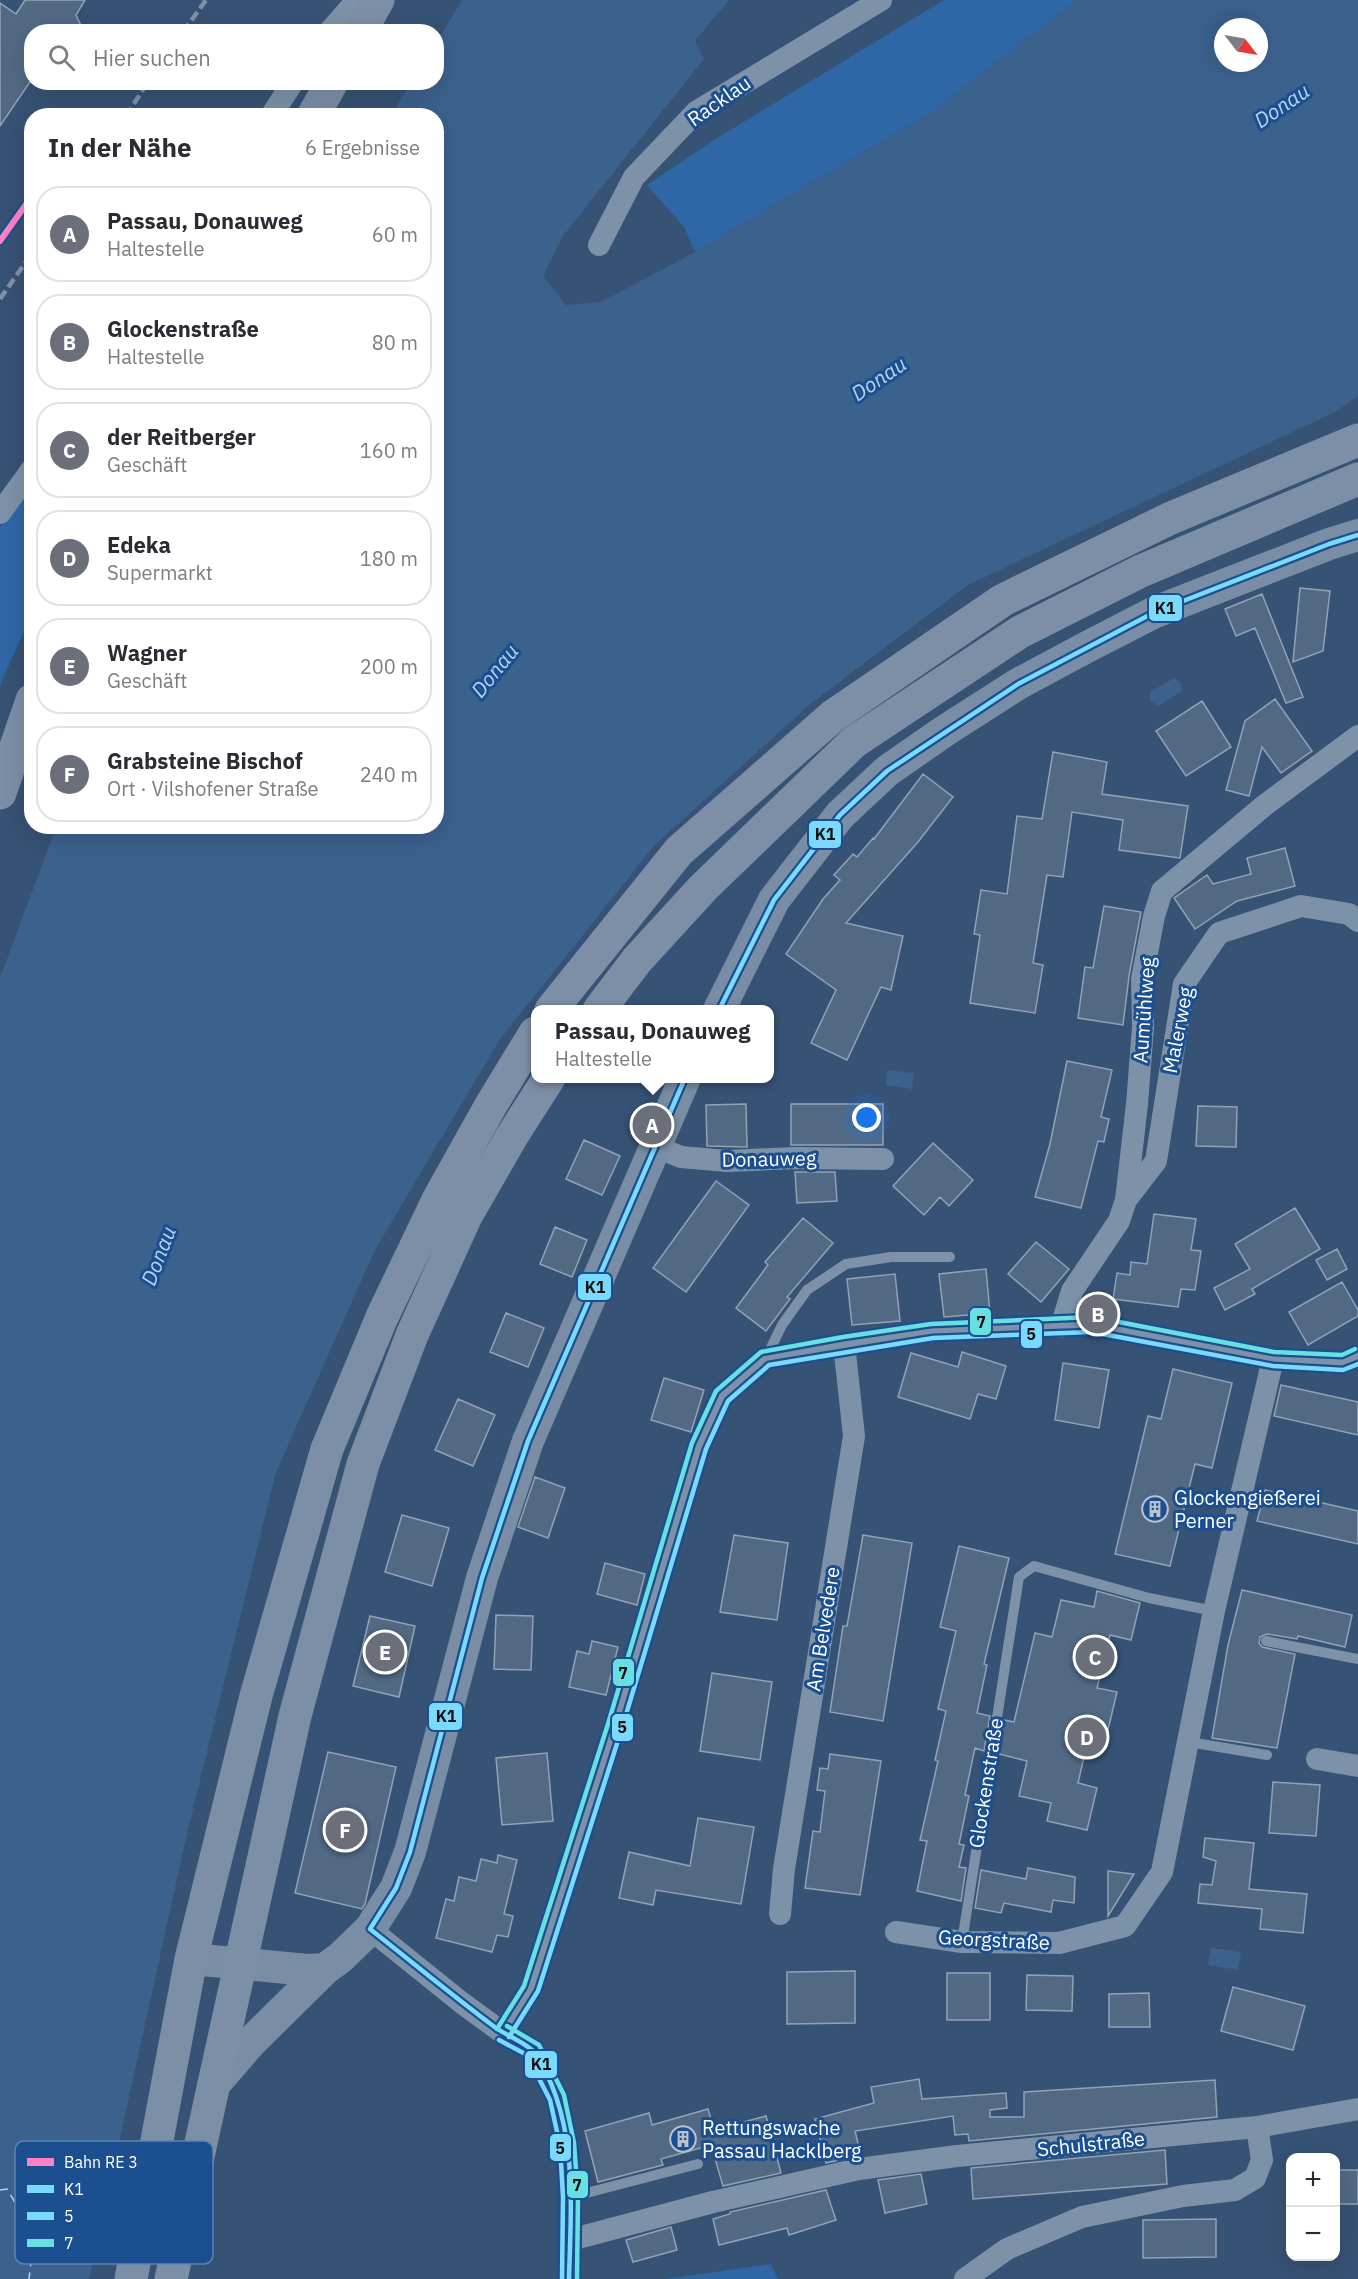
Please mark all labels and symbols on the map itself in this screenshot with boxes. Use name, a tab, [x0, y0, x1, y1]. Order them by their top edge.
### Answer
north arrow	[1214, 18, 1268, 72]
street label: Racklau	[682, 69, 756, 132]
water label: Donau	[1248, 76, 1315, 134]
water label: Donau	[845, 349, 912, 407]
line badge: K1	[1148, 594, 1183, 622]
text: K1	[1155, 598, 1176, 618]
water label: Donau	[464, 638, 524, 703]
line badge: K1	[808, 820, 842, 849]
text: K1	[815, 824, 836, 844]
street label: Aumühlweg	[1126, 955, 1161, 1064]
street label: Malerweg	[1156, 984, 1199, 1075]
pin: A	[632, 1102, 672, 1148]
your location	[852, 1103, 881, 1132]
street label: Donauweg	[721, 1144, 817, 1173]
water label: Donau	[134, 1222, 182, 1289]
line badge: K1	[577, 1273, 612, 1301]
text: K1	[585, 1277, 606, 1297]
pin: B	[1078, 1292, 1118, 1336]
line badge: 7	[969, 1307, 992, 1336]
text: 7	[976, 1312, 986, 1332]
line badge: 5	[1020, 1320, 1043, 1349]
text: 5	[1026, 1324, 1036, 1344]
place label: Glockengießerei Perner	[1174, 1484, 1321, 1534]
building icon: Glockengießerei Perner	[1140, 1494, 1170, 1524]
street label: Am Belvedere	[799, 1565, 846, 1693]
pin: E	[366, 1630, 404, 1674]
pin: C	[1076, 1634, 1114, 1680]
line badge: 7	[612, 1658, 635, 1687]
text: 7	[618, 1663, 628, 1683]
line badge: K1	[428, 1702, 463, 1731]
text: K1	[436, 1706, 457, 1726]
line badge: 5	[611, 1713, 634, 1742]
pin: D	[1068, 1714, 1106, 1760]
street label: Glockenstraße	[962, 1716, 1009, 1850]
text: 5	[617, 1717, 627, 1737]
pin: F	[326, 1808, 364, 1852]
street label: Georgstraße	[937, 1923, 1051, 1956]
line badge: K1	[524, 2050, 558, 2079]
text: K1	[531, 2054, 552, 2074]
place label: Rettungswache Passau Hacklberg	[702, 2114, 862, 2164]
building icon: Rettungswache Passau Hacklberg	[668, 2124, 698, 2154]
street label: Schulstraße	[1036, 2124, 1146, 2163]
line badge: 5	[549, 2133, 572, 2162]
text: 5	[555, 2138, 565, 2158]
legend	[15, 2141, 213, 2264]
text: Bahn RE 3	[64, 2152, 138, 2172]
line badge: 7	[566, 2170, 589, 2199]
text: 7	[572, 2175, 582, 2195]
text: K1	[64, 2179, 84, 2199]
text: 5	[64, 2206, 74, 2226]
text: 7	[64, 2233, 74, 2253]

